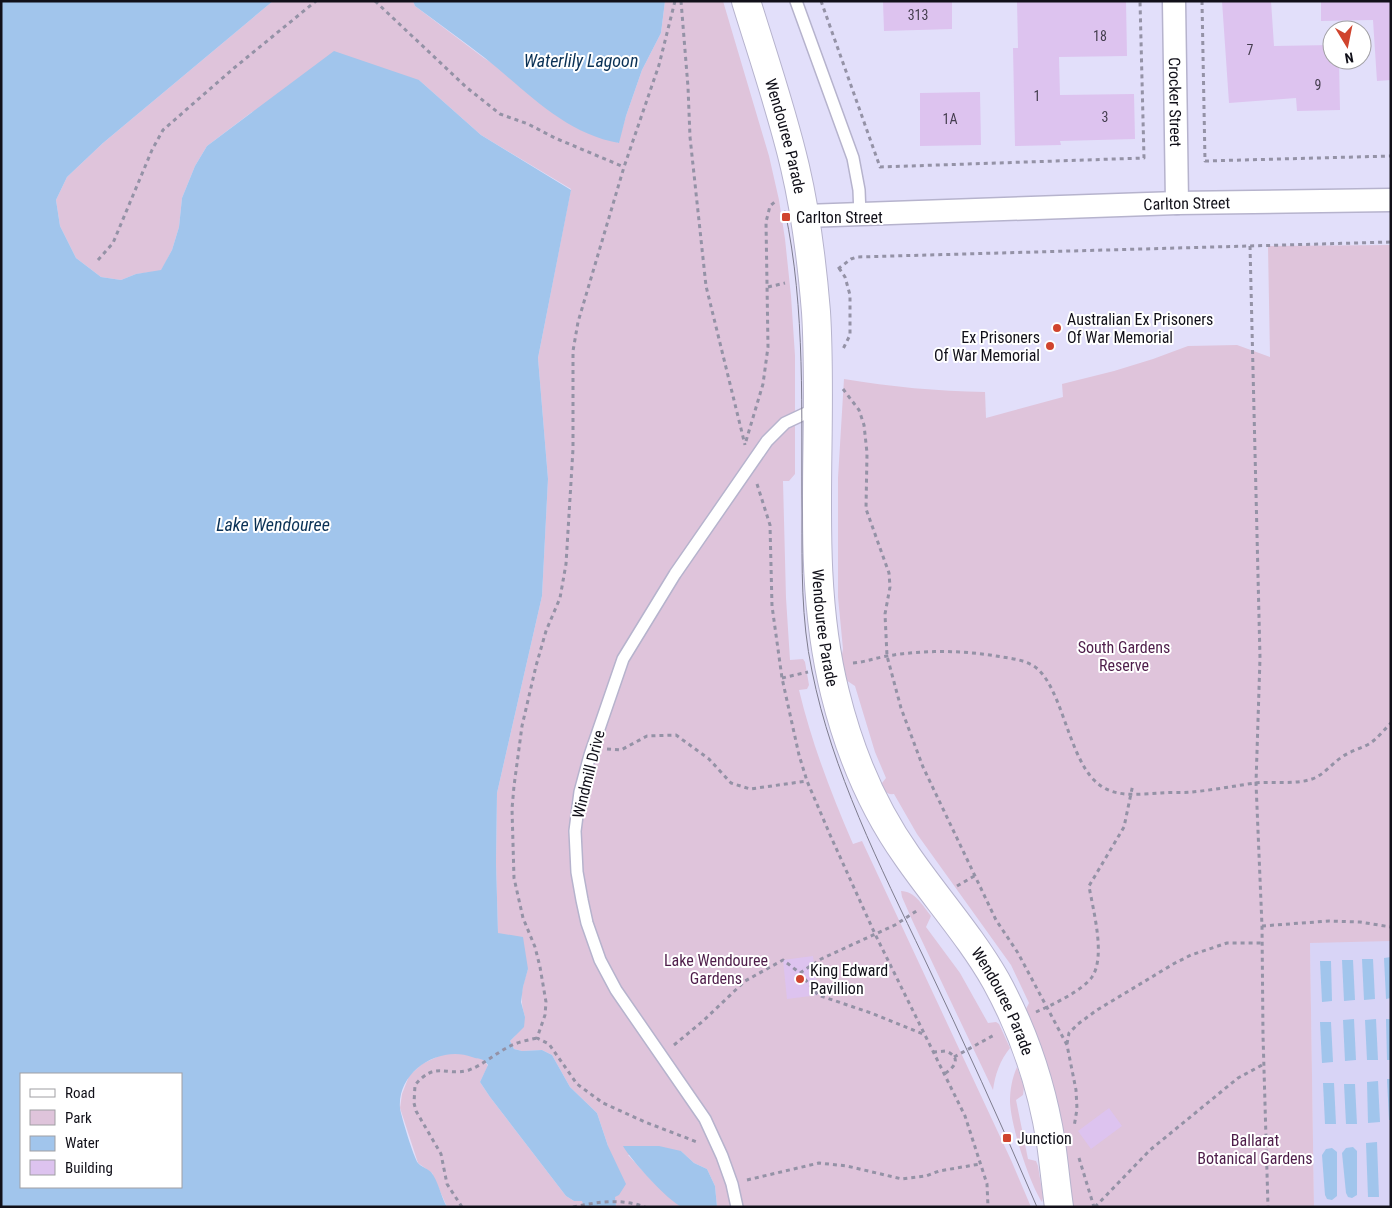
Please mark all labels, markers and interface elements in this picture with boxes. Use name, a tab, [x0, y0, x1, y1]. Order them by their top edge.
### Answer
house number: 313	[908, 7, 928, 23]
north arrow	[1322, 20, 1372, 70]
house number: 18	[1093, 28, 1107, 44]
house number: 7	[1247, 42, 1254, 58]
text: N	[1344, 49, 1355, 66]
water label: Waterlily Lagoon	[524, 50, 638, 71]
street label: Crocker Street	[1165, 57, 1185, 147]
street label: Wendouree Parade	[761, 76, 809, 195]
house number: 9	[1315, 77, 1321, 93]
house number: 1	[1034, 88, 1040, 104]
house number: 3	[1102, 109, 1108, 125]
house number: 1A	[943, 111, 957, 127]
street label: Carlton Street	[1143, 193, 1231, 214]
place label: Carlton Street	[796, 208, 883, 227]
marker: Carlton Street	[780, 211, 792, 223]
place label: Australian Ex Prisoners Of War Memorial	[1067, 310, 1213, 347]
marker: Australian Ex Prisoners Of War Memorial	[1051, 322, 1063, 334]
place label: Ex Prisoners Of War Memorial	[934, 328, 1040, 365]
marker: Ex Prisoners Of War Memorial	[1044, 340, 1056, 352]
water label: Lake Wendouree	[216, 514, 330, 535]
street label: Wendouree Parade	[808, 569, 842, 688]
park label: South Gardens Reserve	[1078, 638, 1170, 675]
street label: Windmill Drive	[568, 728, 609, 820]
street label: Wendouree Parade	[967, 944, 1037, 1058]
park label: Lake Wendouree Gardens	[664, 951, 768, 988]
place label: King Edward Pavillion	[810, 961, 888, 998]
marker: King Edward Pavillion	[794, 973, 806, 985]
legend	[20, 1073, 182, 1188]
text: Road	[65, 1084, 95, 1102]
text: Park	[65, 1109, 92, 1127]
place label: Junction	[1017, 1129, 1072, 1148]
park label: Ballarat Botanical Gardens	[1197, 1131, 1313, 1168]
marker: Junction	[1001, 1132, 1013, 1144]
text: Water	[65, 1134, 100, 1152]
text: Building	[65, 1159, 113, 1177]

